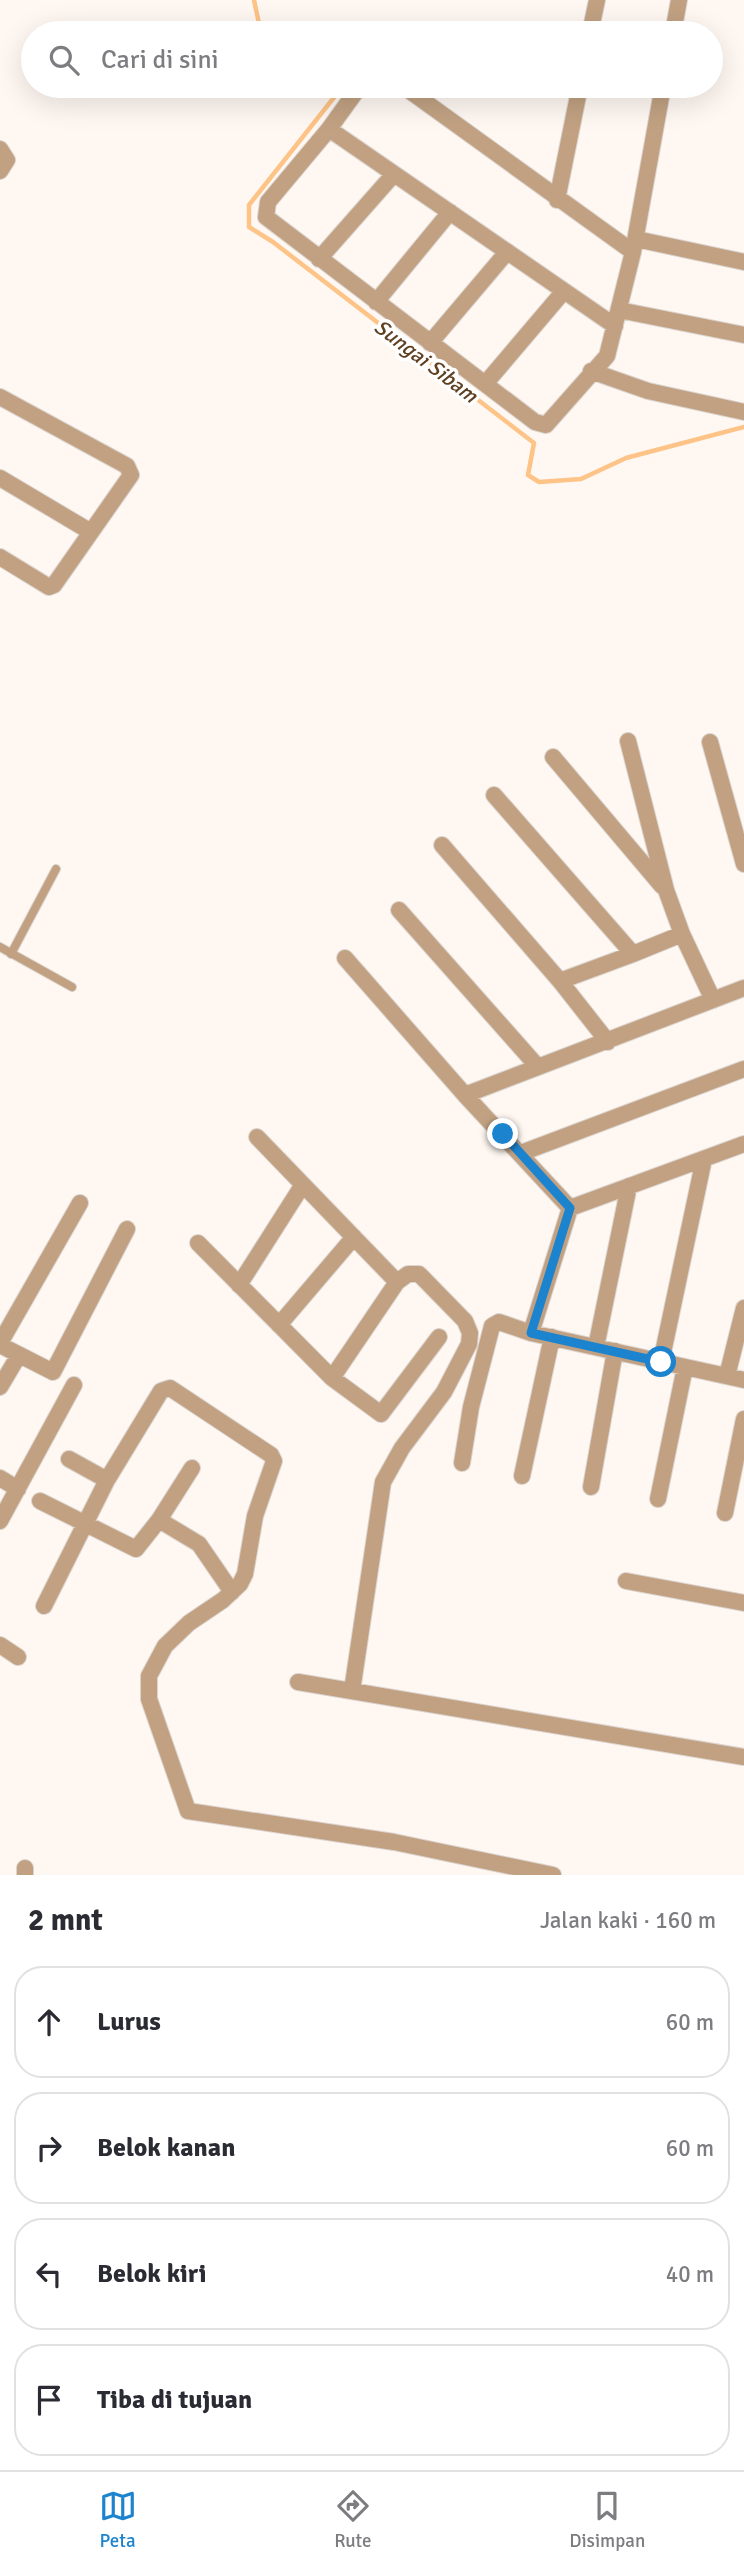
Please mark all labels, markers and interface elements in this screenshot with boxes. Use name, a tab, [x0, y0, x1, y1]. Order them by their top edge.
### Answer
search box	[21, 21, 723, 98]
icon: search	[45, 41, 83, 79]
text: Cari di sini	[101, 44, 219, 76]
water label: Sungai Sibam	[369, 314, 484, 409]
route end	[487, 1118, 518, 1149]
route start	[645, 1346, 676, 1377]
text: 2 mnt	[28, 1902, 103, 1939]
text: Jalan kaki · 160 m	[540, 1906, 716, 1935]
icon: ahead	[30, 2003, 68, 2041]
text: Lurus	[97, 2006, 161, 2038]
text: 60 m	[666, 2008, 714, 2037]
icon: right	[30, 2129, 68, 2167]
text: Belok kanan	[97, 2132, 235, 2164]
text: 60 m	[666, 2134, 714, 2163]
icon: left	[30, 2255, 68, 2293]
text: Belok kiri	[97, 2258, 206, 2290]
text: 40 m	[666, 2260, 714, 2289]
icon: arrive	[30, 2381, 68, 2419]
text: Tiba di tujuan	[97, 2384, 252, 2416]
tab: Peta	[99, 2487, 137, 2553]
tab: Rute	[334, 2487, 372, 2553]
tab: Disimpan	[569, 2487, 645, 2553]

